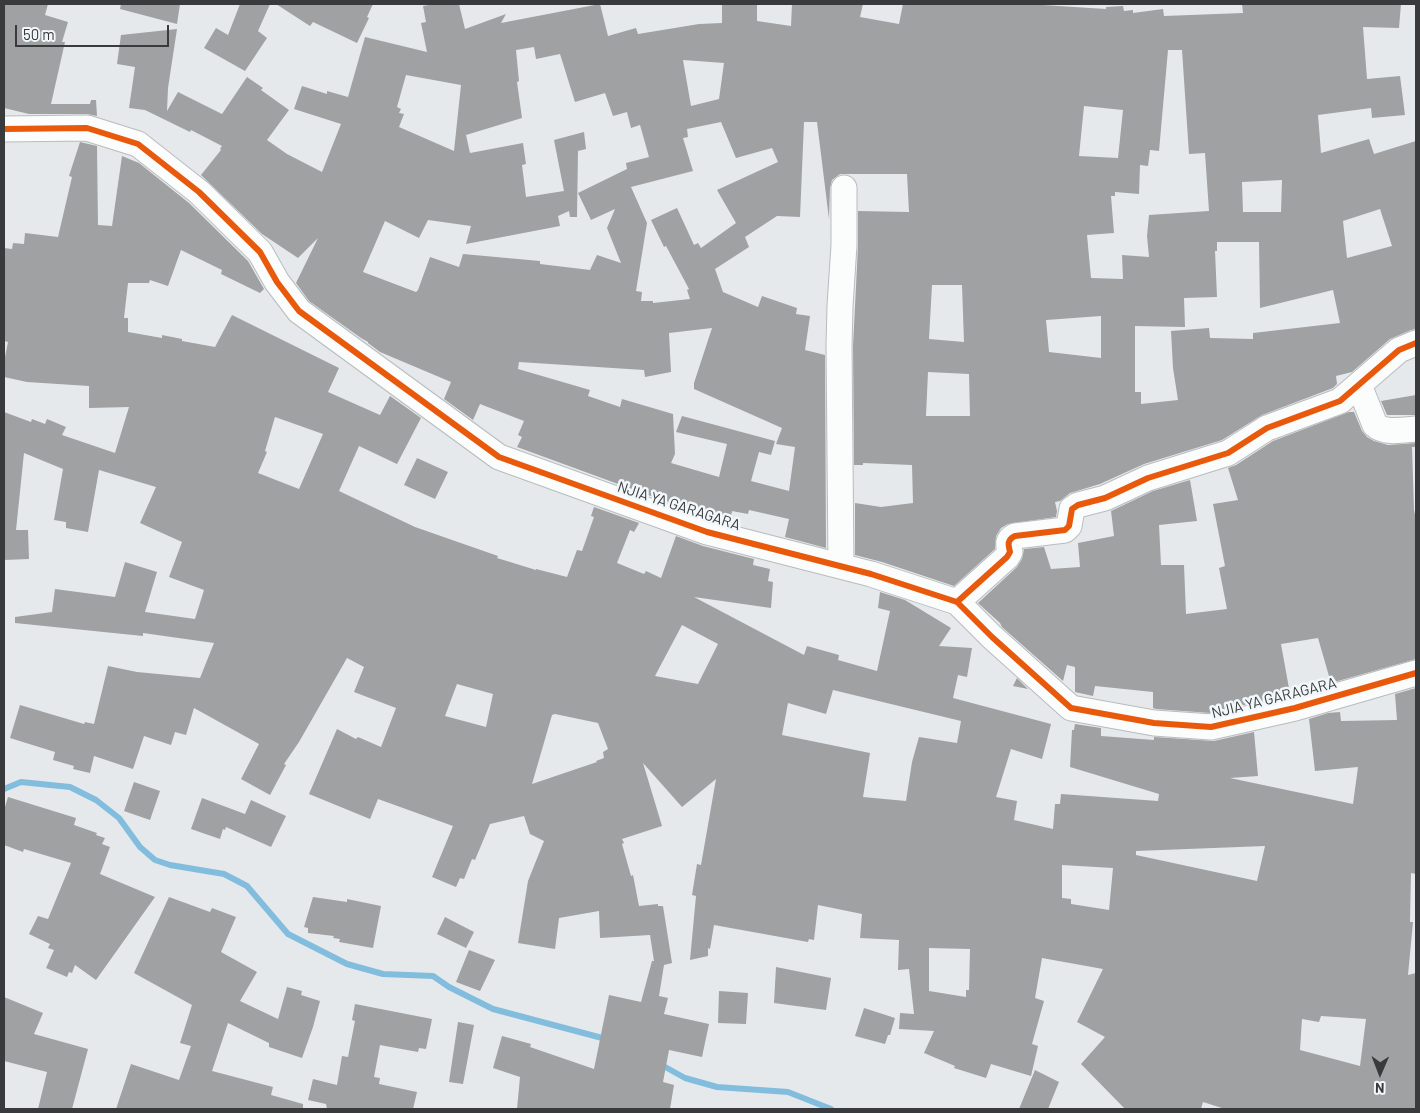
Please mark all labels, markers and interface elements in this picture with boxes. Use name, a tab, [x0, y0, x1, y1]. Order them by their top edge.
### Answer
scale bar	[18, 15, 171, 47]
text: 50 m	[23, 25, 55, 43]
street label: NJIA YA GARAGARA	[615, 478, 743, 534]
street label: NJIA YA GARAGARA	[1210, 674, 1338, 722]
north arrow	[1355, 1048, 1405, 1098]
text: N	[1375, 1080, 1385, 1097]

